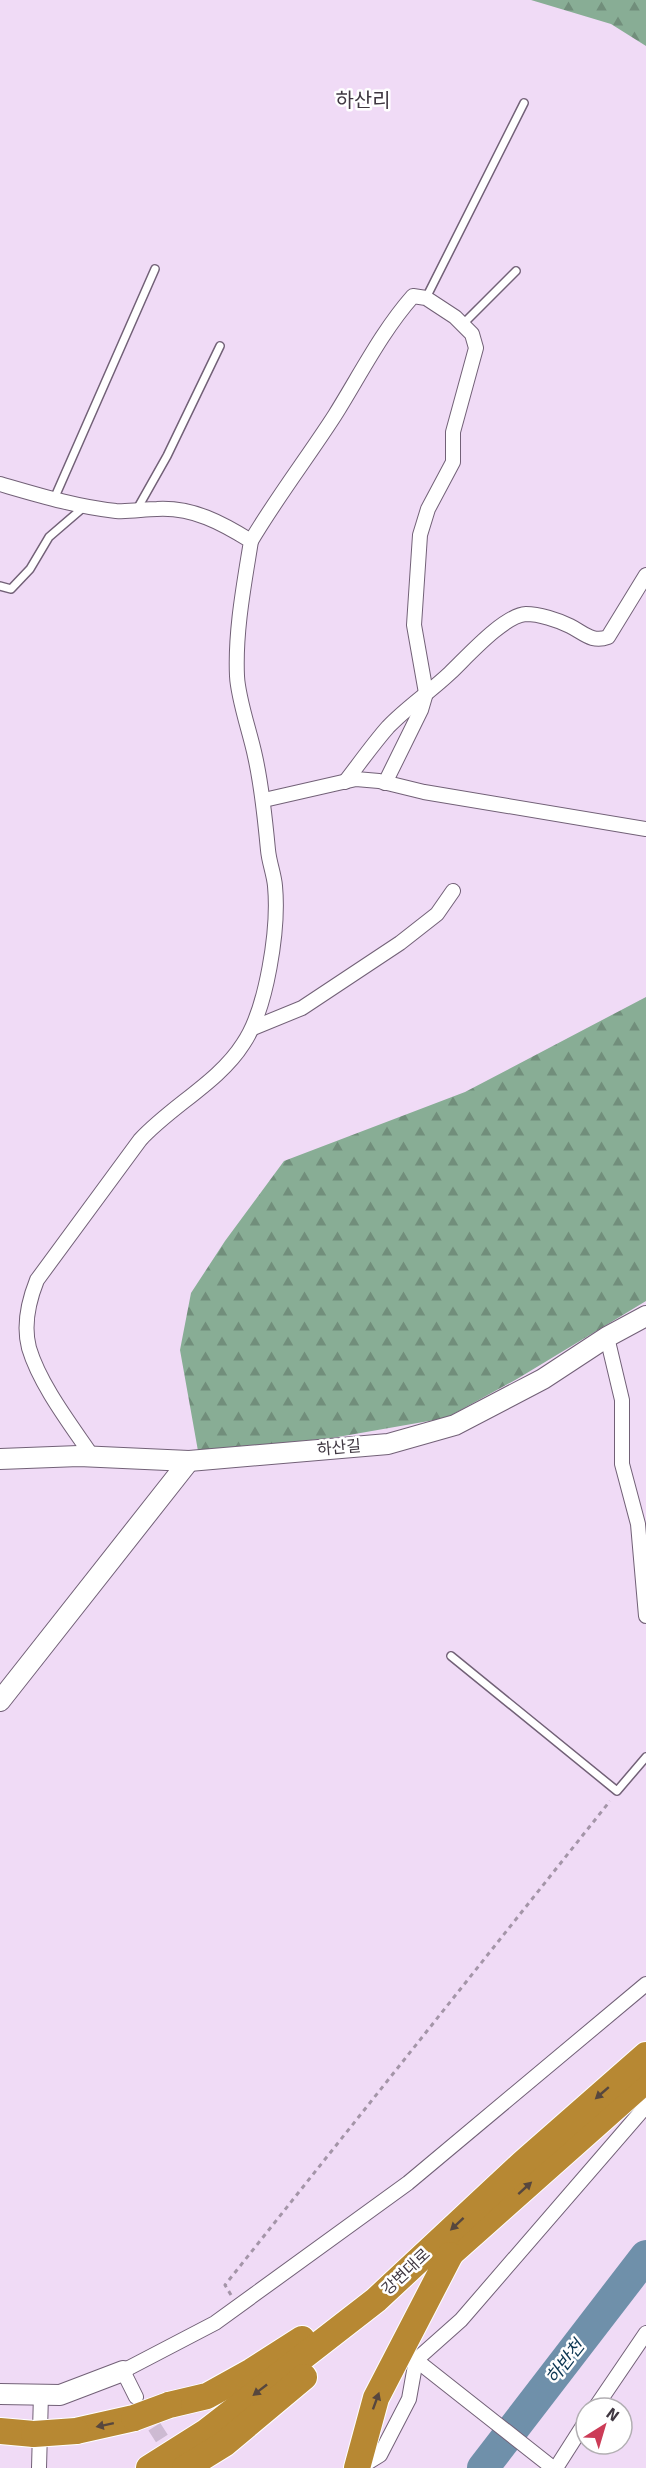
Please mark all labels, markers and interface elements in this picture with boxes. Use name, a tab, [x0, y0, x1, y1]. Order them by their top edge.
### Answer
district label: 하산리	[335, 88, 391, 113]
street label: 하산길	[316, 1436, 362, 1460]
one-way arrow	[595, 2086, 610, 2099]
one-way arrow	[517, 2182, 532, 2195]
one-way arrow	[450, 2217, 465, 2231]
street label: 강변대로	[378, 2244, 435, 2299]
water label: 하반천	[541, 2334, 590, 2388]
one-way arrow	[252, 2384, 268, 2397]
one-way arrow	[371, 2392, 381, 2410]
north arrow	[574, 2396, 634, 2456]
text: N	[602, 2403, 623, 2426]
one-way arrow	[96, 2420, 115, 2430]

